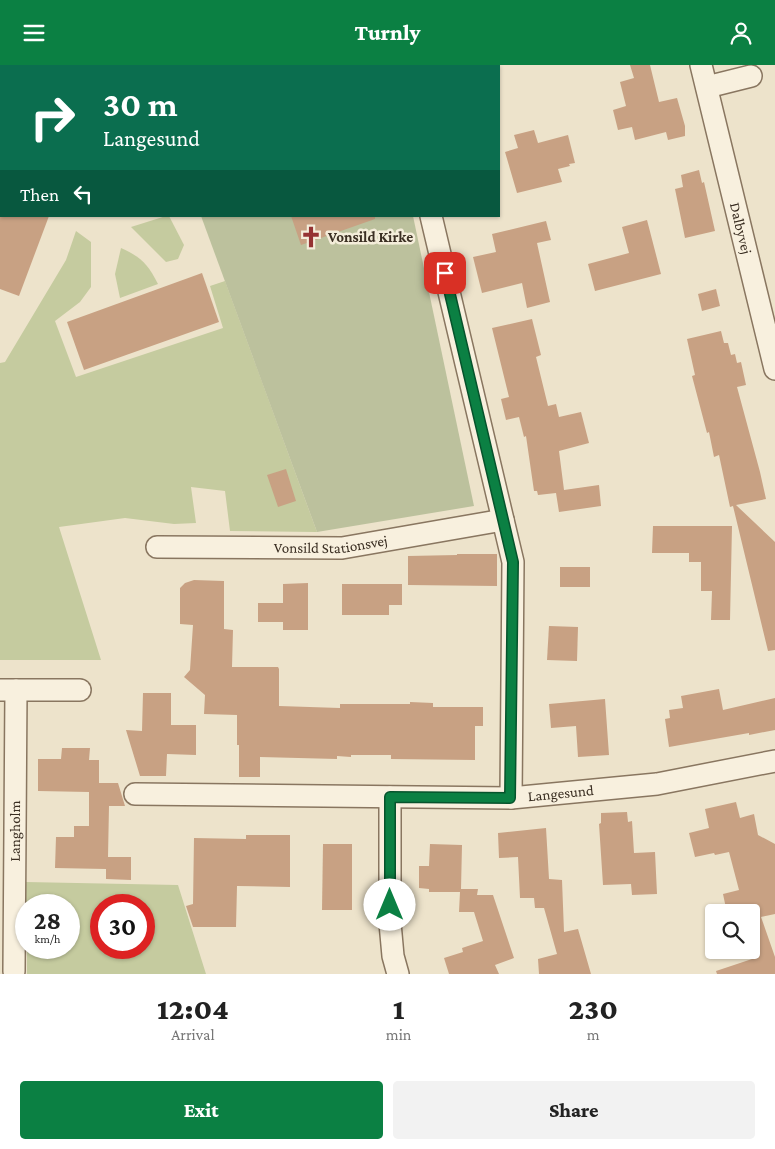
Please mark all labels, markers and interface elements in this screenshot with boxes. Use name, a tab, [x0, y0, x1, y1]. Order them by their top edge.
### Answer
icon: menu	[20, 19, 48, 47]
icon: person	[727, 19, 755, 47]
text: Turnly	[354, 20, 421, 45]
icon: right	[20, 85, 85, 150]
text: 30 m	[103, 85, 178, 124]
text: Langesund	[103, 126, 200, 151]
icon: left	[69, 180, 97, 208]
text: Then	[20, 184, 59, 205]
street label: Dalbyvej	[727, 201, 755, 256]
church icon: Vonsild Kirke	[298, 224, 324, 250]
place label: Vonsild Kirke	[327, 229, 413, 245]
pin	[424, 252, 466, 294]
icon: arrive	[431, 259, 459, 287]
street label: Vonsild Stationsvej	[274, 532, 389, 556]
street label: Langesund	[527, 782, 595, 804]
street label: Langholm	[7, 800, 24, 862]
position arrow	[363, 878, 415, 930]
speed limit sign: 30	[90, 894, 155, 959]
map controls	[705, 904, 760, 959]
button: search	[705, 904, 760, 959]
text: 28	[34, 907, 61, 934]
text: km/h	[35, 932, 60, 946]
text: 12:04	[157, 992, 229, 1025]
text: 1	[393, 992, 404, 1025]
text: 230	[569, 992, 618, 1025]
text: Arrival	[171, 1026, 215, 1043]
text: min	[386, 1026, 411, 1043]
text: m	[587, 1026, 600, 1043]
button: Exit	[20, 1081, 383, 1139]
button: Share	[393, 1081, 755, 1139]

